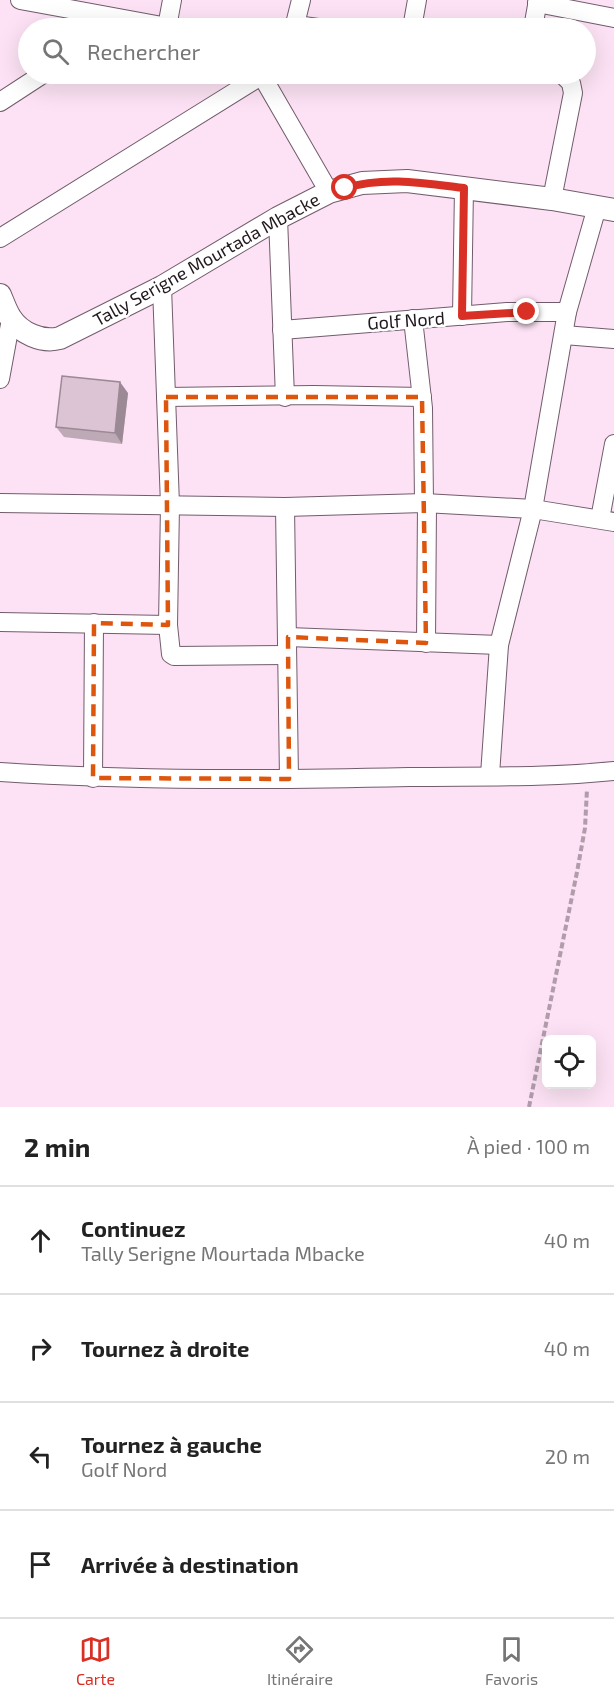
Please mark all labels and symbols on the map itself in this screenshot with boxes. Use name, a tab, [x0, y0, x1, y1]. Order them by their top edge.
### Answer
route start	[331, 174, 357, 200]
street label: Tally Serigne Mourtada Mbacke	[89, 187, 323, 331]
route end	[513, 298, 539, 324]
street label: Golf Nord	[367, 306, 445, 334]

